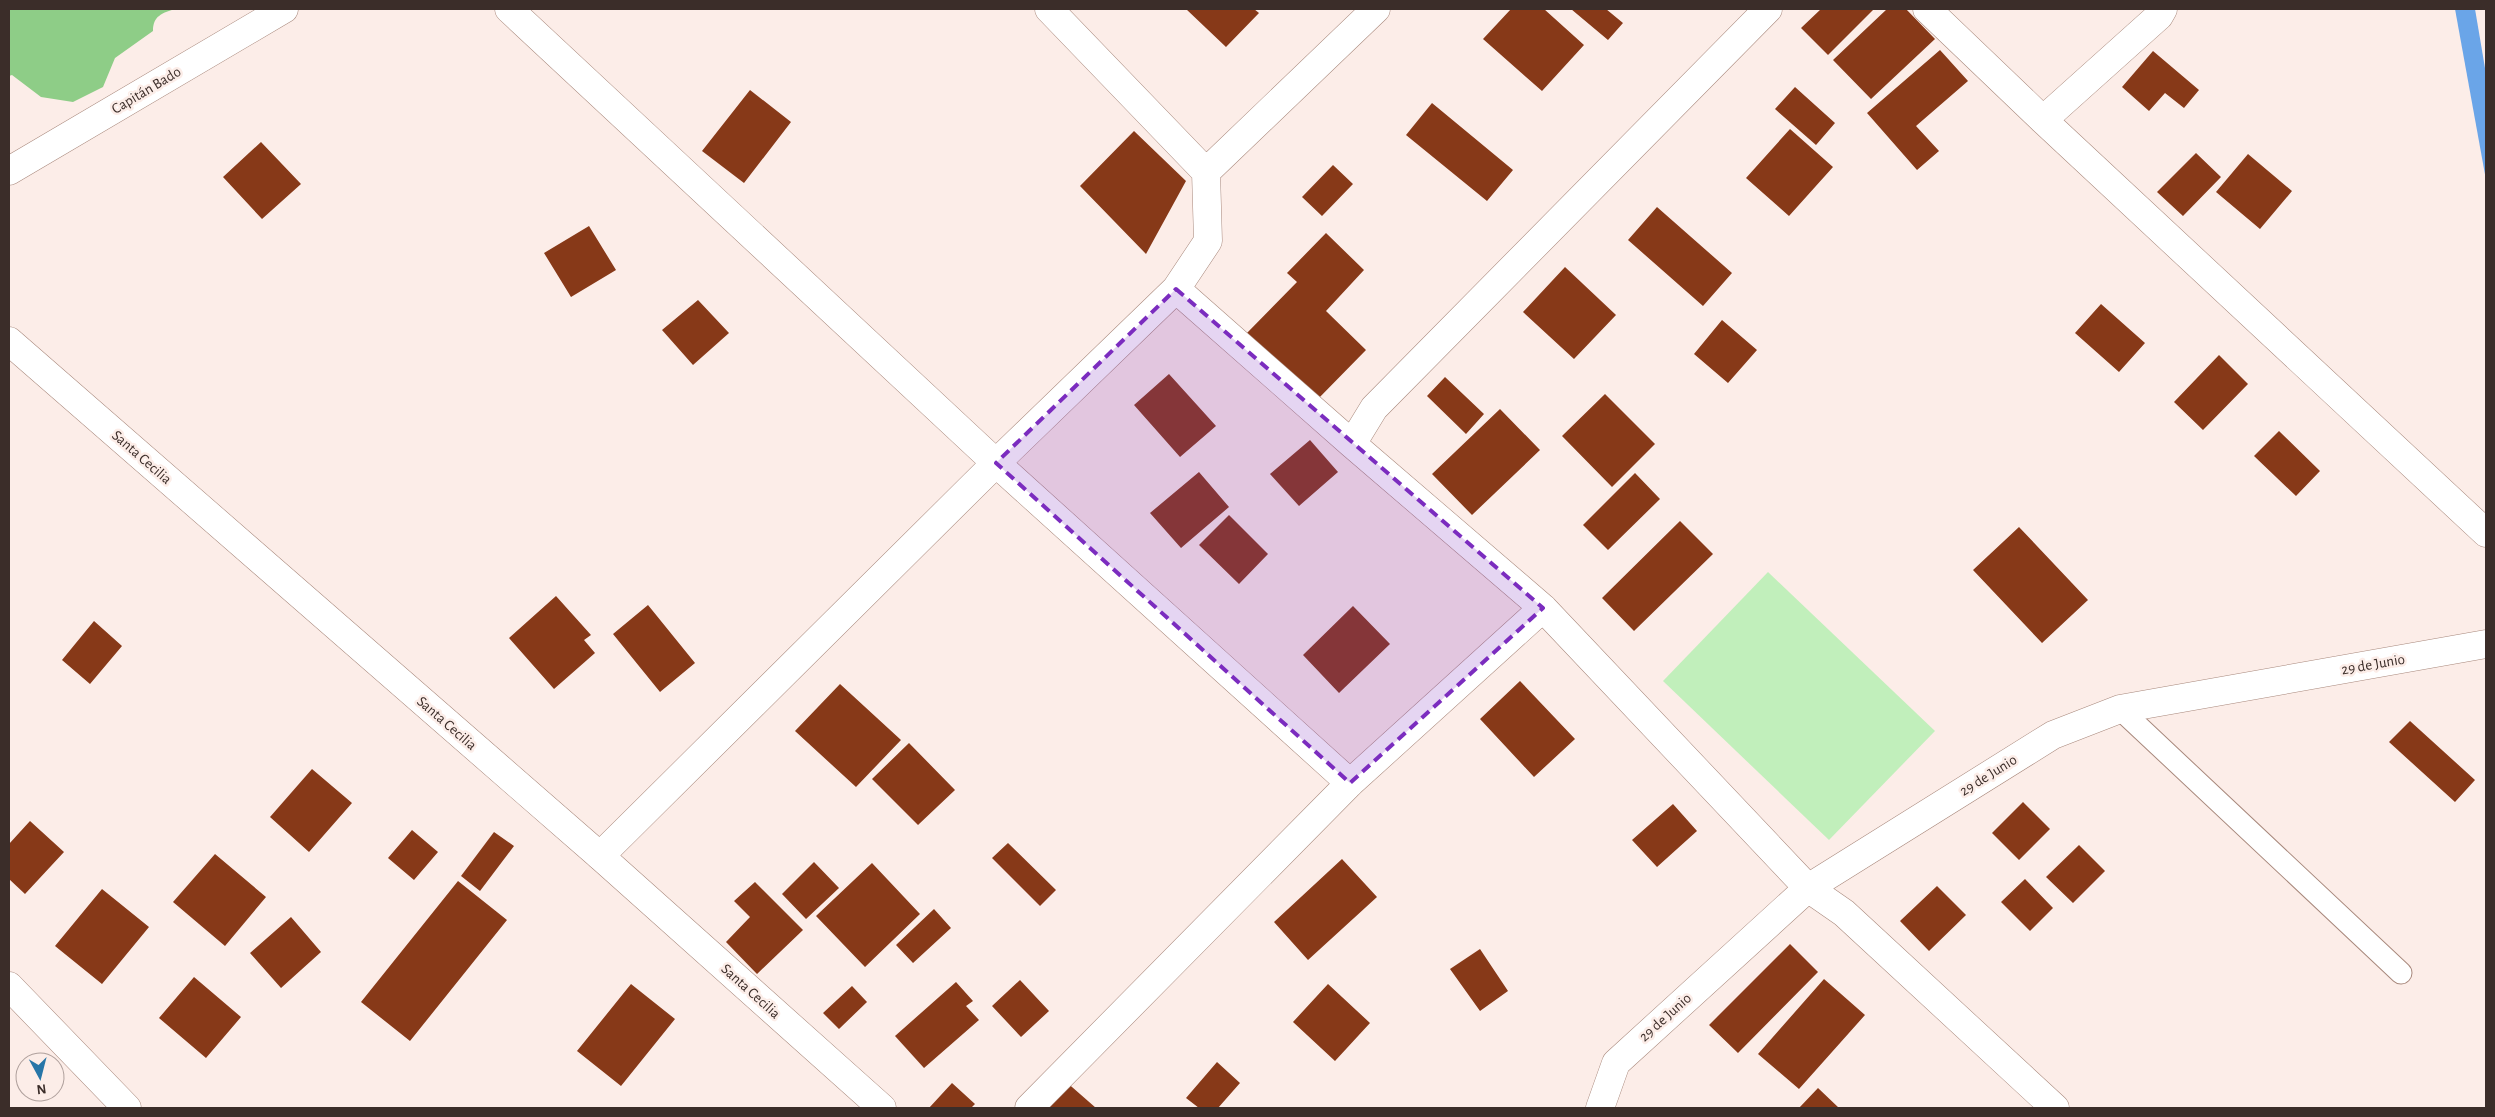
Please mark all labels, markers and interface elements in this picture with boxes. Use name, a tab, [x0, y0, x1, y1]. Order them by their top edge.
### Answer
street label: Capitán Bado	[109, 64, 184, 117]
street label: Santa Cecilia	[109, 428, 174, 487]
street label: 29 de Junio	[2340, 652, 2406, 677]
street label: Santa Cecilia	[414, 694, 479, 753]
street label: 29 de Junio	[1957, 752, 2019, 799]
street label: Santa Cecilia	[718, 961, 783, 1022]
street label: 29 de Junio	[1636, 990, 1694, 1044]
north arrow	[15, 1052, 65, 1102]
text: N	[36, 1081, 47, 1096]

